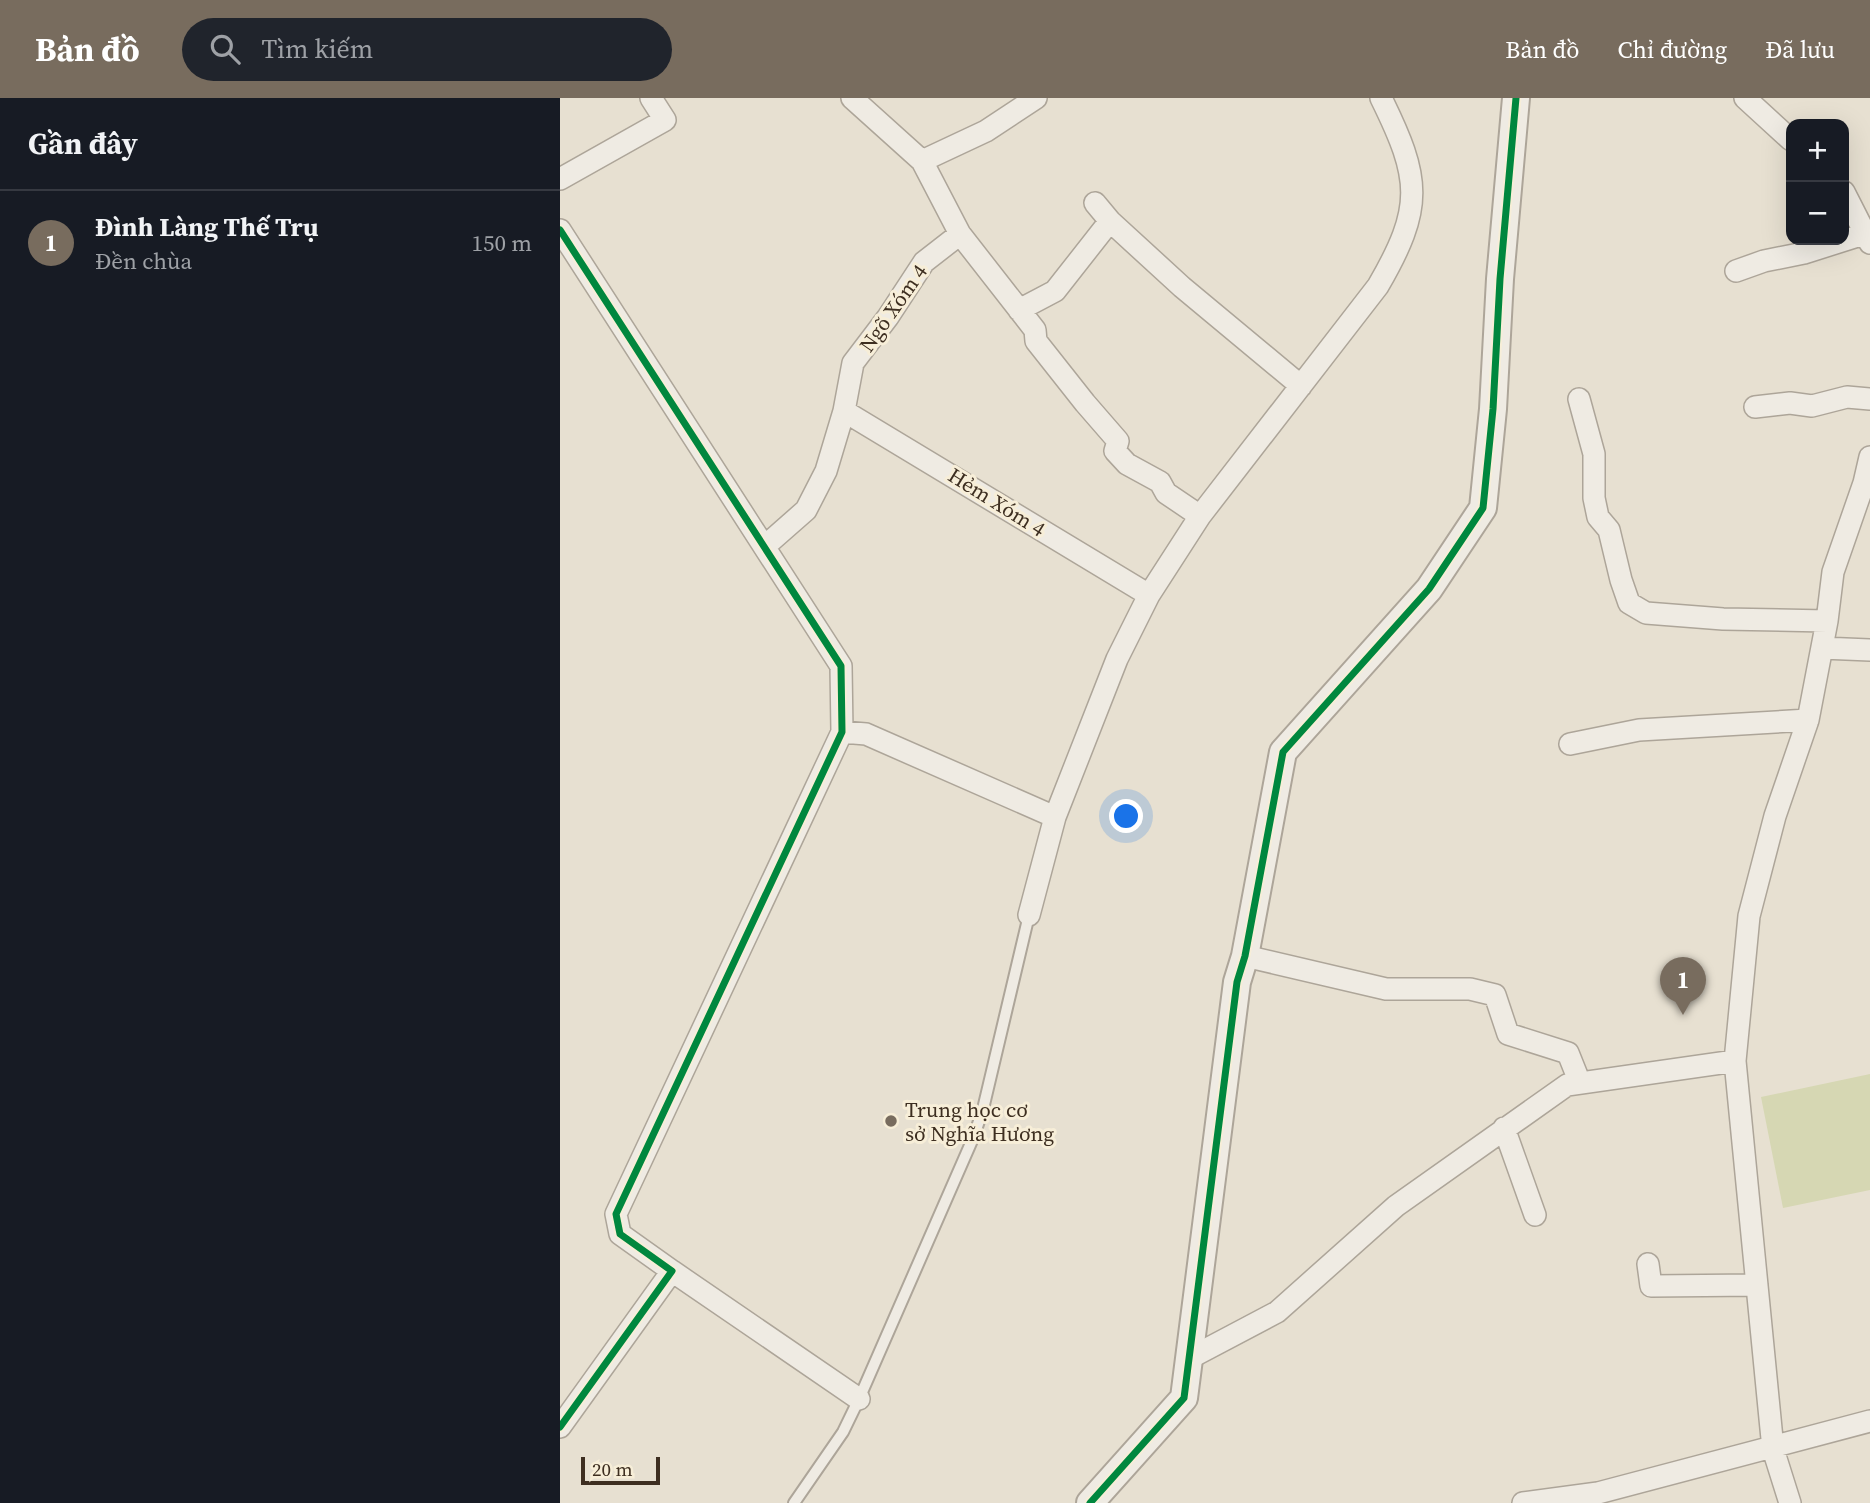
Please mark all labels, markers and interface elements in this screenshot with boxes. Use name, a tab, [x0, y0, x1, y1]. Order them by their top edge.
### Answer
search box	[182, 18, 672, 81]
text: Bản đồ	[35, 27, 140, 72]
icon: search	[206, 30, 244, 68]
text: Tìm kiếm	[262, 31, 373, 67]
text: Bản đồ	[1505, 33, 1579, 66]
text: Chỉ đường	[1617, 33, 1727, 66]
text: Đã lưu	[1765, 33, 1835, 66]
map controls	[1786, 119, 1849, 245]
button: +	[1786, 119, 1849, 182]
text: Gần đây	[28, 123, 138, 164]
button: −	[1786, 182, 1849, 245]
text: Đình Làng Thế Trụ	[95, 209, 318, 245]
text: 1	[45, 227, 57, 259]
text: 150 m	[471, 227, 532, 259]
text: Đền chùa	[95, 245, 192, 277]
street label: Ngõ Xóm 4	[852, 258, 934, 358]
street label: Hẻm Xóm 4	[943, 461, 1052, 544]
your location	[1109, 799, 1143, 833]
pin: 1	[1660, 957, 1706, 1015]
place label: Trung học cơ sở Nghĩa Hương	[905, 1095, 1054, 1148]
marker: Trung học cơ sở Nghĩa Hương	[883, 1113, 899, 1129]
scale bar	[581, 1454, 660, 1486]
text: 20 m	[592, 1456, 633, 1482]

